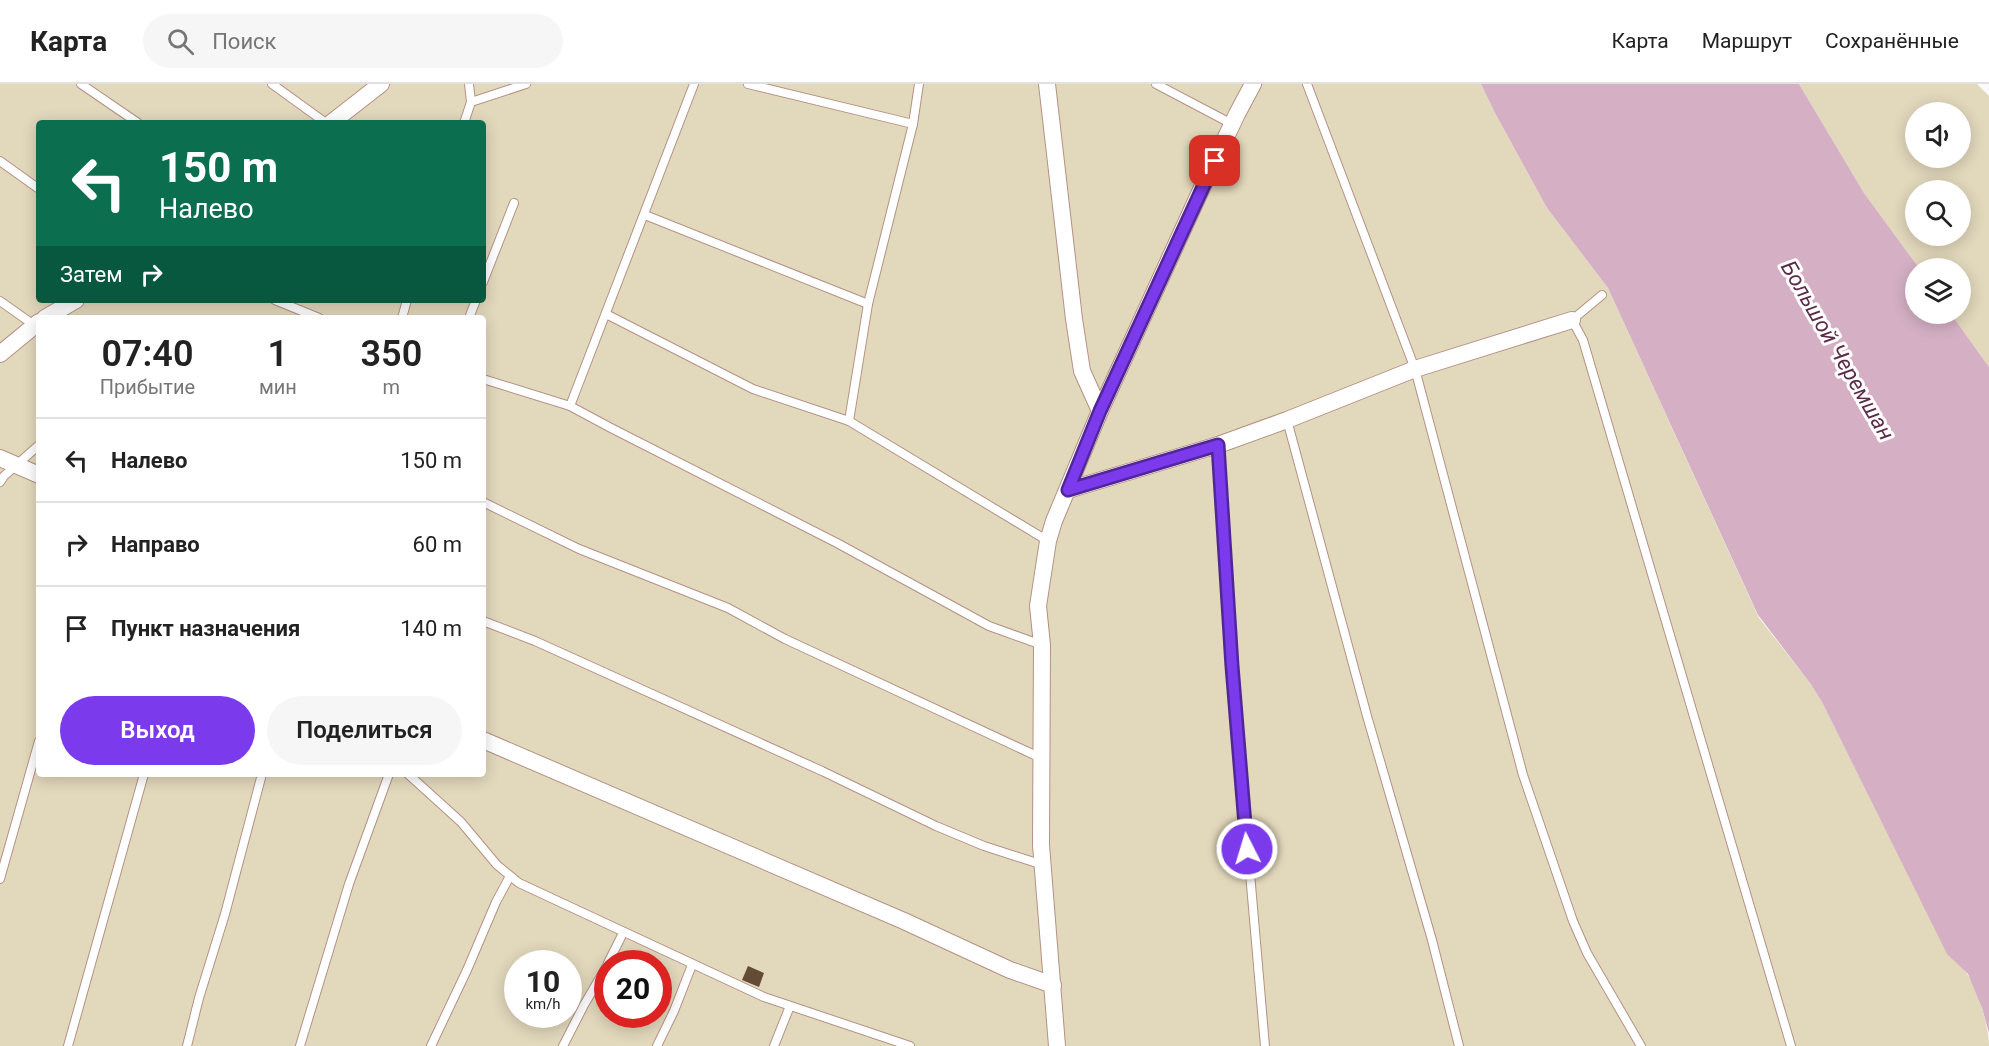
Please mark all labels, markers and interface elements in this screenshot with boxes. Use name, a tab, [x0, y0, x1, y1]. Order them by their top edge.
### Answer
search box	[143, 14, 563, 68]
text: Карта	[30, 25, 107, 58]
icon: search	[164, 25, 197, 58]
text: Поиск	[212, 29, 277, 54]
text: Карта	[1612, 29, 1669, 53]
text: Маршрут	[1702, 29, 1792, 53]
text: Сохранённые	[1825, 29, 1959, 53]
map controls	[1905, 102, 1971, 324]
button: sound	[1905, 102, 1971, 168]
pin	[1189, 135, 1240, 186]
text: 150 m	[159, 143, 278, 192]
icon: left	[60, 144, 138, 222]
icon: arrive	[1198, 144, 1231, 177]
button: search	[1905, 180, 1971, 246]
text: Налево	[159, 193, 254, 225]
water label: Большой Черемшан	[1776, 256, 1899, 444]
icon: right	[135, 258, 168, 291]
button: layers	[1905, 258, 1971, 324]
text: Затем	[60, 262, 123, 287]
text: 07:40	[101, 333, 193, 375]
text: 1	[268, 333, 288, 375]
text: 350	[361, 333, 422, 375]
text: Прибытие	[100, 375, 195, 399]
text: мин	[259, 375, 297, 399]
text: m	[383, 375, 400, 399]
icon: left	[60, 444, 93, 477]
text: Налево	[111, 448, 188, 473]
text: 150 m	[400, 448, 462, 473]
icon: right	[60, 528, 93, 561]
text: Направо	[111, 532, 200, 557]
text: 60 m	[413, 532, 462, 557]
icon: arrive	[60, 612, 93, 645]
text: Пункт назначения	[111, 616, 300, 641]
text: 140 m	[400, 616, 462, 641]
button: Выход	[60, 696, 255, 765]
button: Поделиться	[267, 696, 462, 765]
position arrow	[1215, 817, 1279, 881]
speed limit sign: 20	[594, 950, 672, 1028]
text: 10	[526, 964, 560, 999]
text: km/h	[525, 995, 561, 1013]

